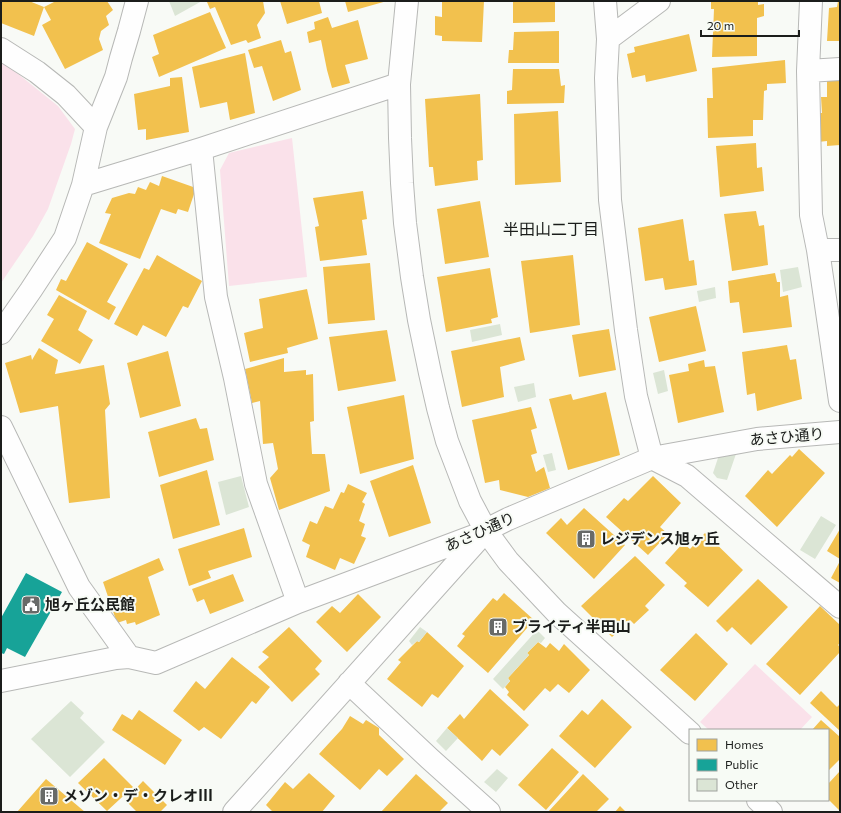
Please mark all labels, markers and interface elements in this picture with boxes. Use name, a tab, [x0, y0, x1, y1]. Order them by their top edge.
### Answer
scale bar	[701, 12, 799, 38]
text: 20 m	[707, 18, 734, 32]
district label: 半田山二丁目	[503, 219, 599, 238]
street label: あさひ通り	[749, 424, 825, 448]
street label: あさひ通り	[442, 508, 518, 555]
building icon: レジデンス旭ヶ丘	[575, 528, 597, 550]
place label: レジデンス旭ヶ丘	[600, 529, 720, 547]
public building icon: 旭ヶ丘公民館	[20, 594, 42, 616]
place label: 旭ヶ丘公民館	[45, 595, 135, 613]
building icon: ブライティ半田山	[487, 616, 509, 638]
place label: ブライティ半田山	[512, 617, 631, 635]
legend	[689, 729, 829, 801]
text: Homes	[725, 737, 763, 751]
text: Public	[725, 757, 758, 771]
text: Other	[725, 777, 758, 791]
building icon: メゾン・デ・クレオⅢ	[38, 785, 60, 807]
place label: メゾン・デ・クレオⅢ	[63, 786, 213, 804]

